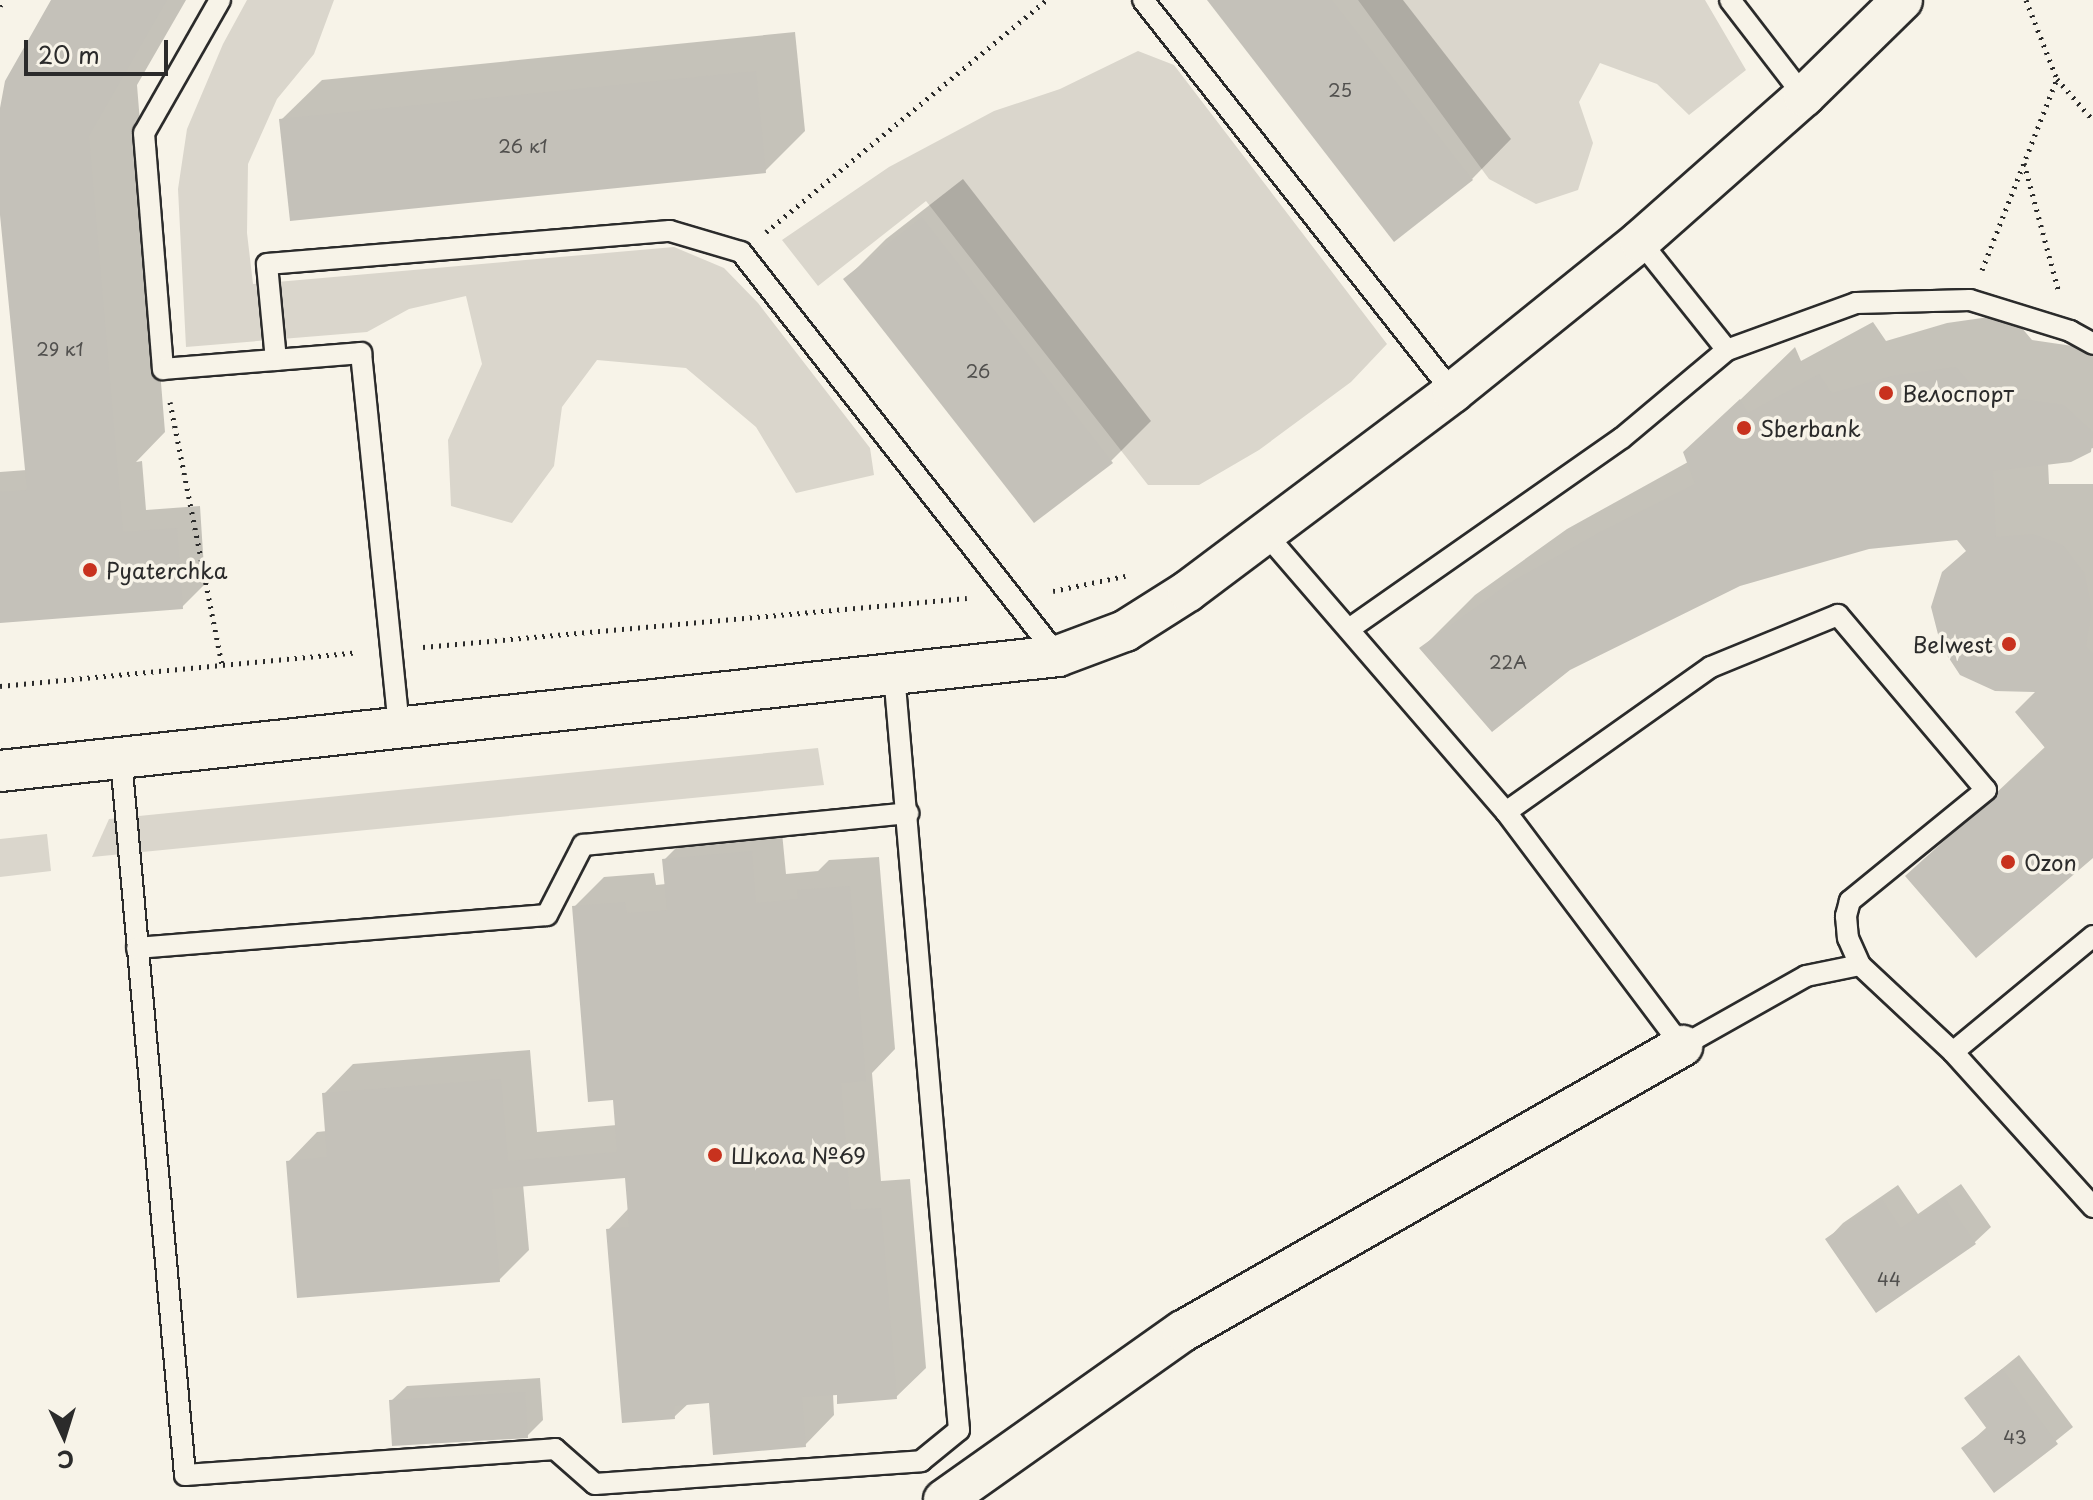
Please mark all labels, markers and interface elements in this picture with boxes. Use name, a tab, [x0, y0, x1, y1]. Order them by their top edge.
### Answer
scale bar	[28, 24, 172, 74]
text: 20 m	[38, 36, 100, 72]
house number: 25	[1328, 79, 1352, 101]
house number: 26 к1	[498, 135, 548, 157]
house number: 29 к1	[36, 338, 84, 360]
house number: 26	[966, 360, 990, 382]
place label: Велоспорт	[1902, 380, 2014, 406]
marker: Велоспорт	[1877, 384, 1895, 402]
place label: Sberbank	[1760, 415, 1861, 441]
marker: Sberbank	[1735, 419, 1753, 437]
place label: Pyaterchka	[106, 557, 227, 583]
marker: Pyaterchka	[81, 561, 99, 579]
place label: Belwest	[1913, 631, 1993, 657]
marker: Belwest	[2000, 635, 2018, 653]
house number: 22А	[1489, 651, 1527, 673]
place label: Ozon	[2024, 849, 2077, 875]
marker: Ozon	[1999, 853, 2017, 871]
place label: Школа №69	[731, 1142, 867, 1168]
marker: Школа №69	[706, 1146, 724, 1164]
house number: 44	[1877, 1268, 1901, 1290]
north arrow	[24, 1396, 104, 1476]
house number: 43	[2003, 1426, 2027, 1448]
text: С	[56, 1443, 75, 1477]

